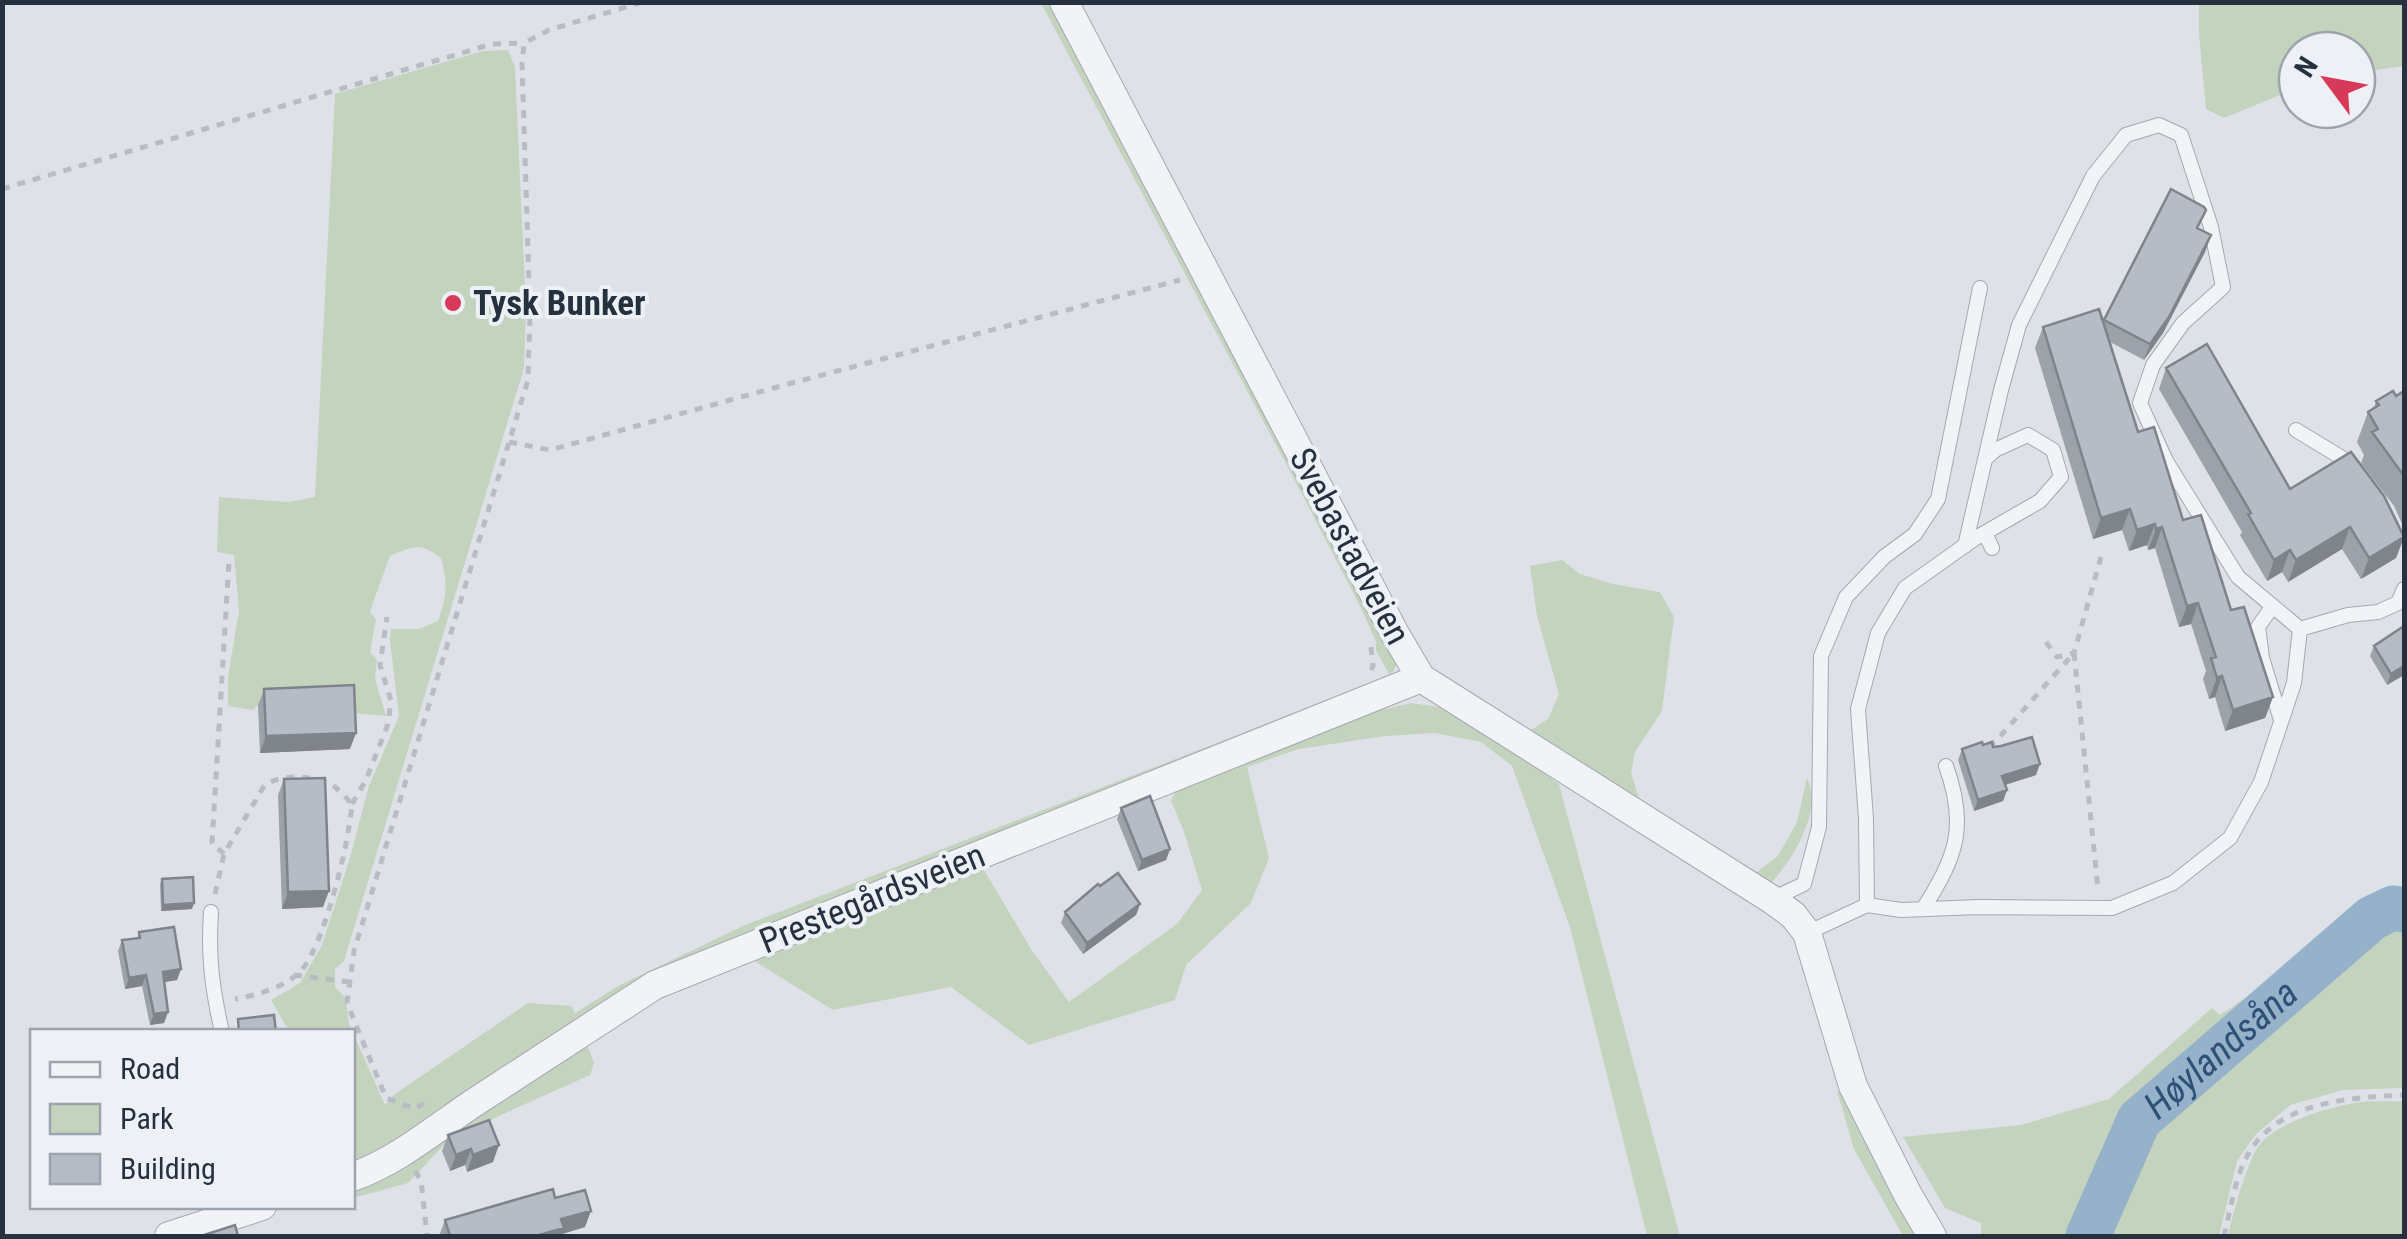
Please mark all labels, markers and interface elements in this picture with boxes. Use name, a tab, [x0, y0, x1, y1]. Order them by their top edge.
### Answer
north arrow	[2277, 30, 2377, 130]
text: N	[2288, 51, 2325, 83]
place label: Tysk Bunker	[473, 283, 646, 324]
marker: Tysk Bunker	[442, 292, 464, 314]
street label: Svebastadveien	[1281, 441, 1418, 651]
street label: Prestegårdsveien	[754, 835, 991, 962]
water label: Høylandsåna	[2135, 971, 2307, 1128]
legend	[30, 1029, 355, 1209]
text: Road	[120, 1051, 180, 1086]
text: Park	[120, 1101, 174, 1136]
text: Building	[120, 1151, 216, 1186]

